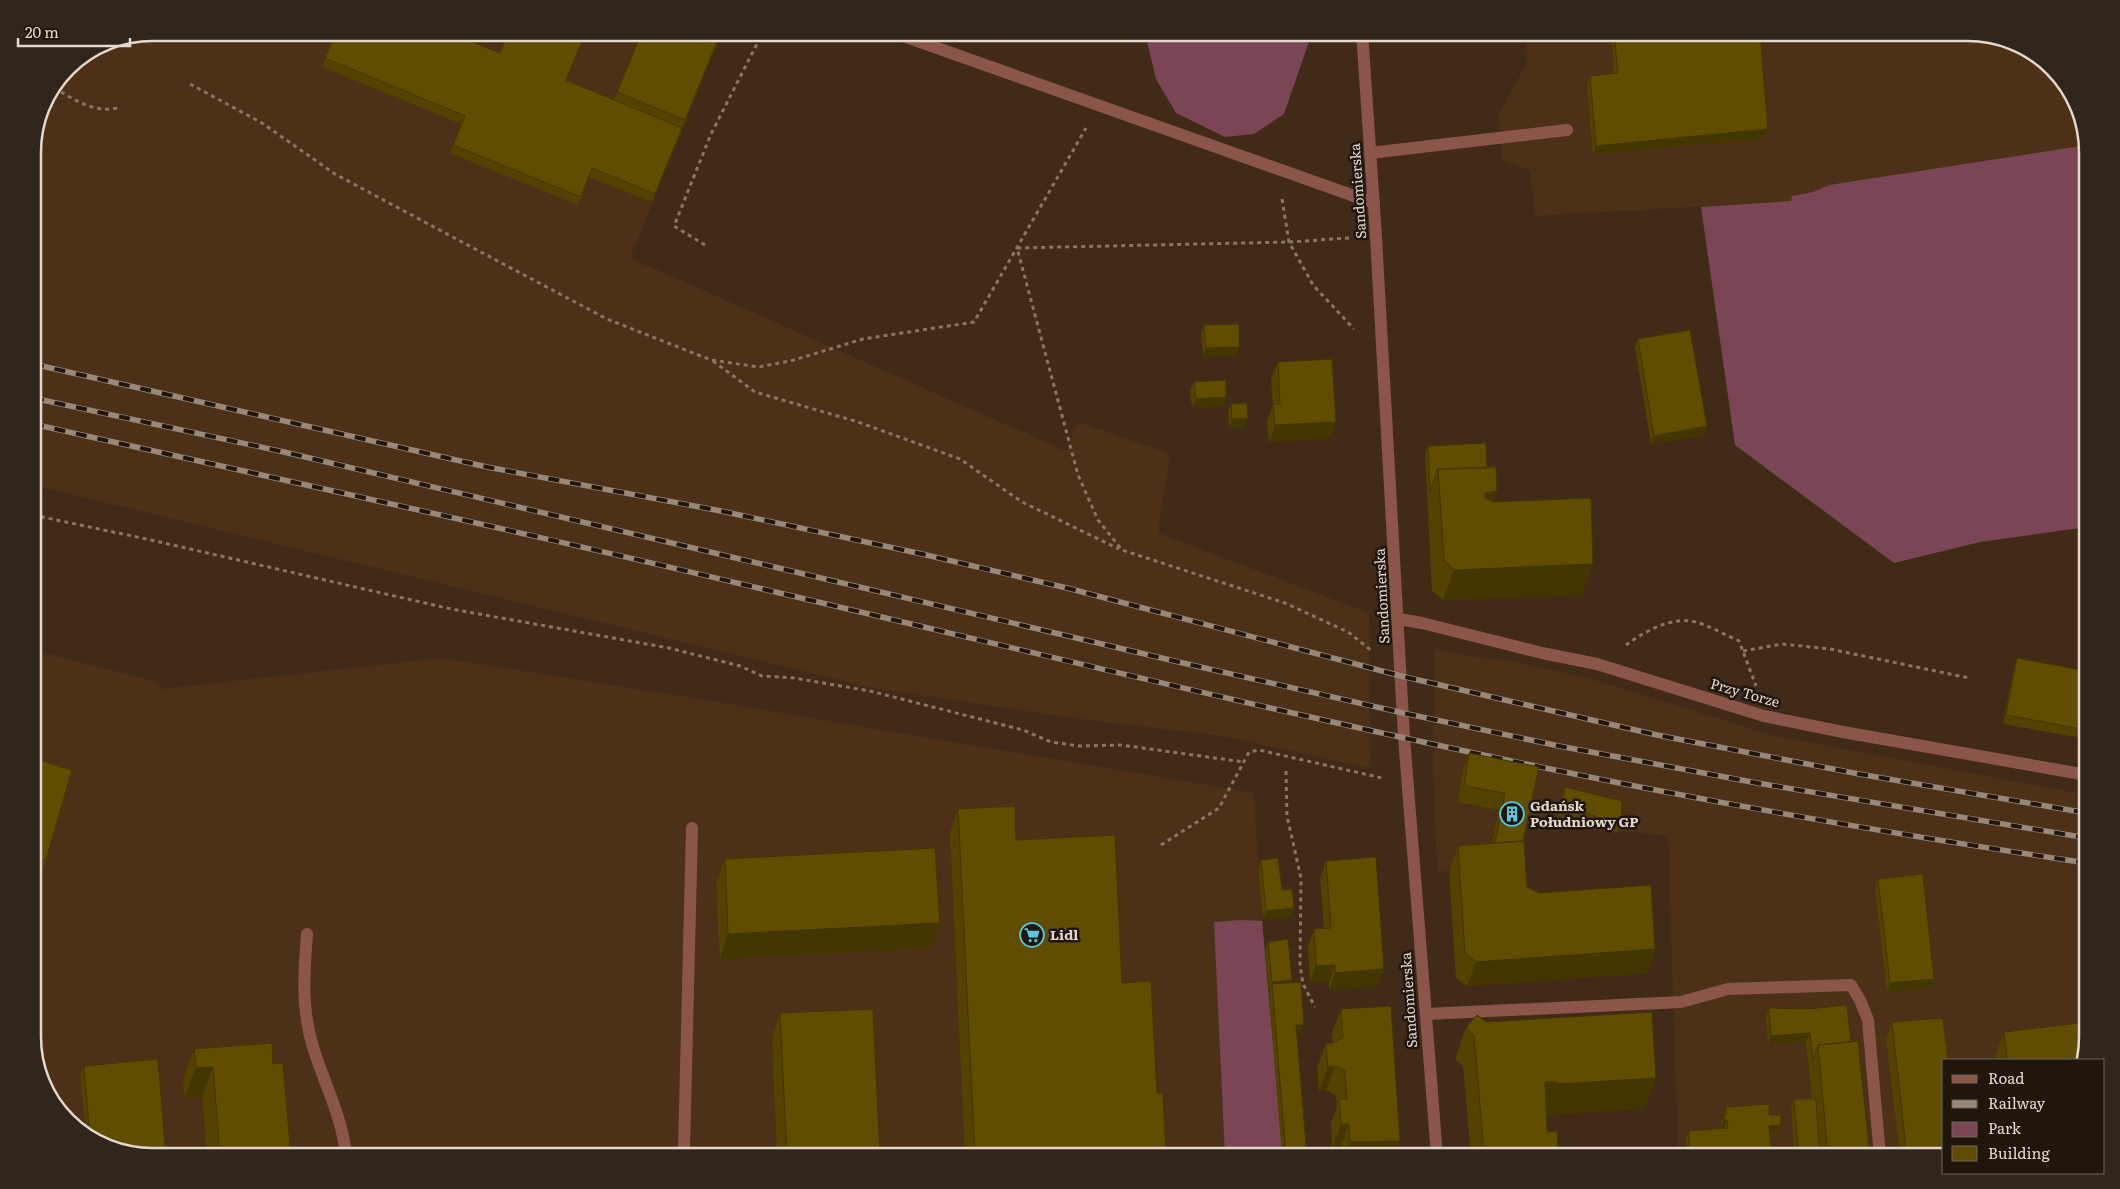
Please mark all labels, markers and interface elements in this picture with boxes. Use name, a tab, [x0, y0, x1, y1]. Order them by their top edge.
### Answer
scale bar	[18, 15, 130, 47]
text: 20 m	[25, 20, 59, 43]
street label: Sandomierska	[1344, 142, 1370, 240]
street label: Sandomierska	[1368, 547, 1393, 644]
street label: Przy Torze	[1708, 673, 1782, 711]
place label: Gdańsk Południowy GP	[1530, 795, 1639, 831]
building icon: Gdańsk Południowy GP	[1499, 801, 1525, 827]
supermarket icon: Lidl	[1019, 922, 1045, 948]
place label: Lidl	[1050, 924, 1078, 944]
street label: Sandomierska	[1395, 951, 1421, 1049]
legend	[1942, 1059, 2105, 1174]
text: Road	[1988, 1066, 2024, 1089]
text: Railway	[1988, 1091, 2046, 1114]
text: Park	[1988, 1116, 2022, 1139]
text: Building	[1988, 1141, 2050, 1164]

